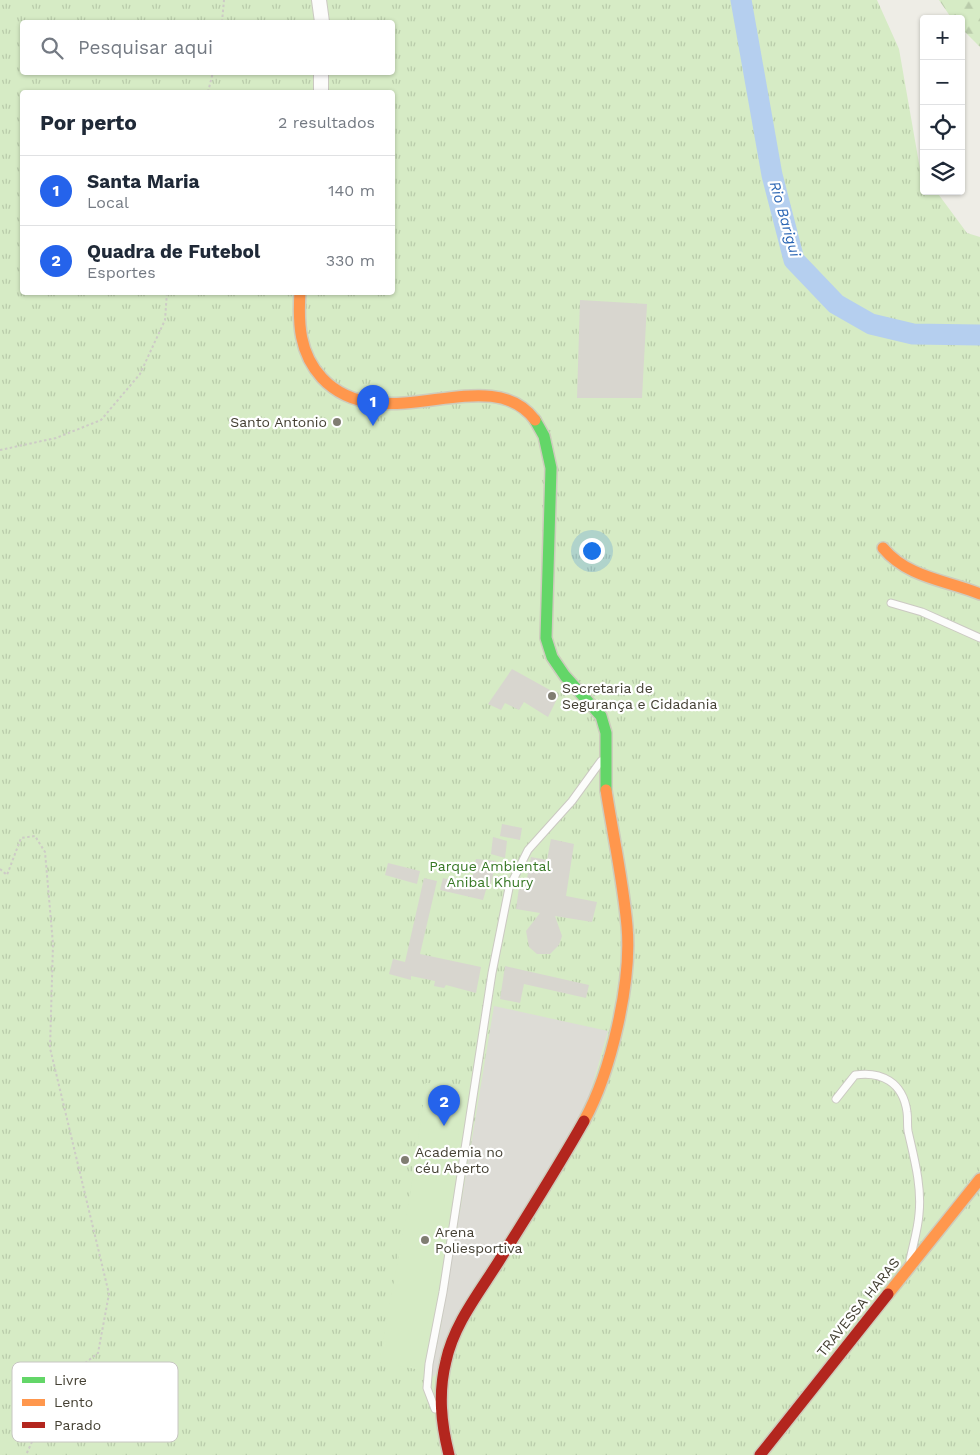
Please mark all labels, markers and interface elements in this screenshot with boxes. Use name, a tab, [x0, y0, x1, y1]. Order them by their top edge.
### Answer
map controls	[920, 15, 965, 195]
button: +	[920, 15, 965, 60]
search box	[20, 20, 395, 75]
icon: search	[38, 34, 66, 62]
text: Pesquisar aqui	[78, 36, 213, 59]
button: −	[920, 60, 965, 105]
button: locate	[920, 105, 965, 150]
text: Por perto	[40, 110, 137, 135]
text: 2 resultados	[278, 113, 375, 132]
button: layers	[920, 150, 965, 195]
text: Santa Maria	[87, 170, 200, 193]
water label: Rio Barigui	[766, 179, 805, 260]
text: 1	[53, 181, 59, 200]
text: 140 m	[328, 181, 375, 200]
text: Local	[87, 193, 129, 212]
text: Quadra de Futebol	[87, 240, 260, 263]
text: 2	[51, 251, 61, 270]
text: 330 m	[326, 251, 375, 270]
text: Esportes	[87, 263, 156, 282]
pin: 1	[357, 385, 389, 426]
place label: Santo Antonio	[230, 414, 327, 430]
marker: Santo Antonio	[331, 416, 343, 428]
your location	[579, 538, 605, 564]
place label: Secretaria de Segurança e Cidadania	[562, 680, 717, 712]
marker: Secretaria de Segurança e Cidadania	[546, 690, 558, 702]
park label: Parque Ambiental Anibal Khury	[429, 858, 551, 890]
pin: 2	[428, 1085, 460, 1126]
place label: Academia no céu Aberto	[415, 1144, 503, 1176]
marker: Academia no céu Aberto	[399, 1154, 411, 1166]
place label: Arena Poliesportiva	[435, 1224, 522, 1256]
marker: Arena Poliesportiva	[419, 1234, 431, 1246]
street label: TRAVESSA HARAS	[813, 1254, 903, 1360]
legend	[12, 1362, 178, 1442]
text: Livre	[54, 1372, 87, 1388]
text: Lento	[54, 1394, 93, 1410]
text: Parado	[54, 1417, 101, 1433]

